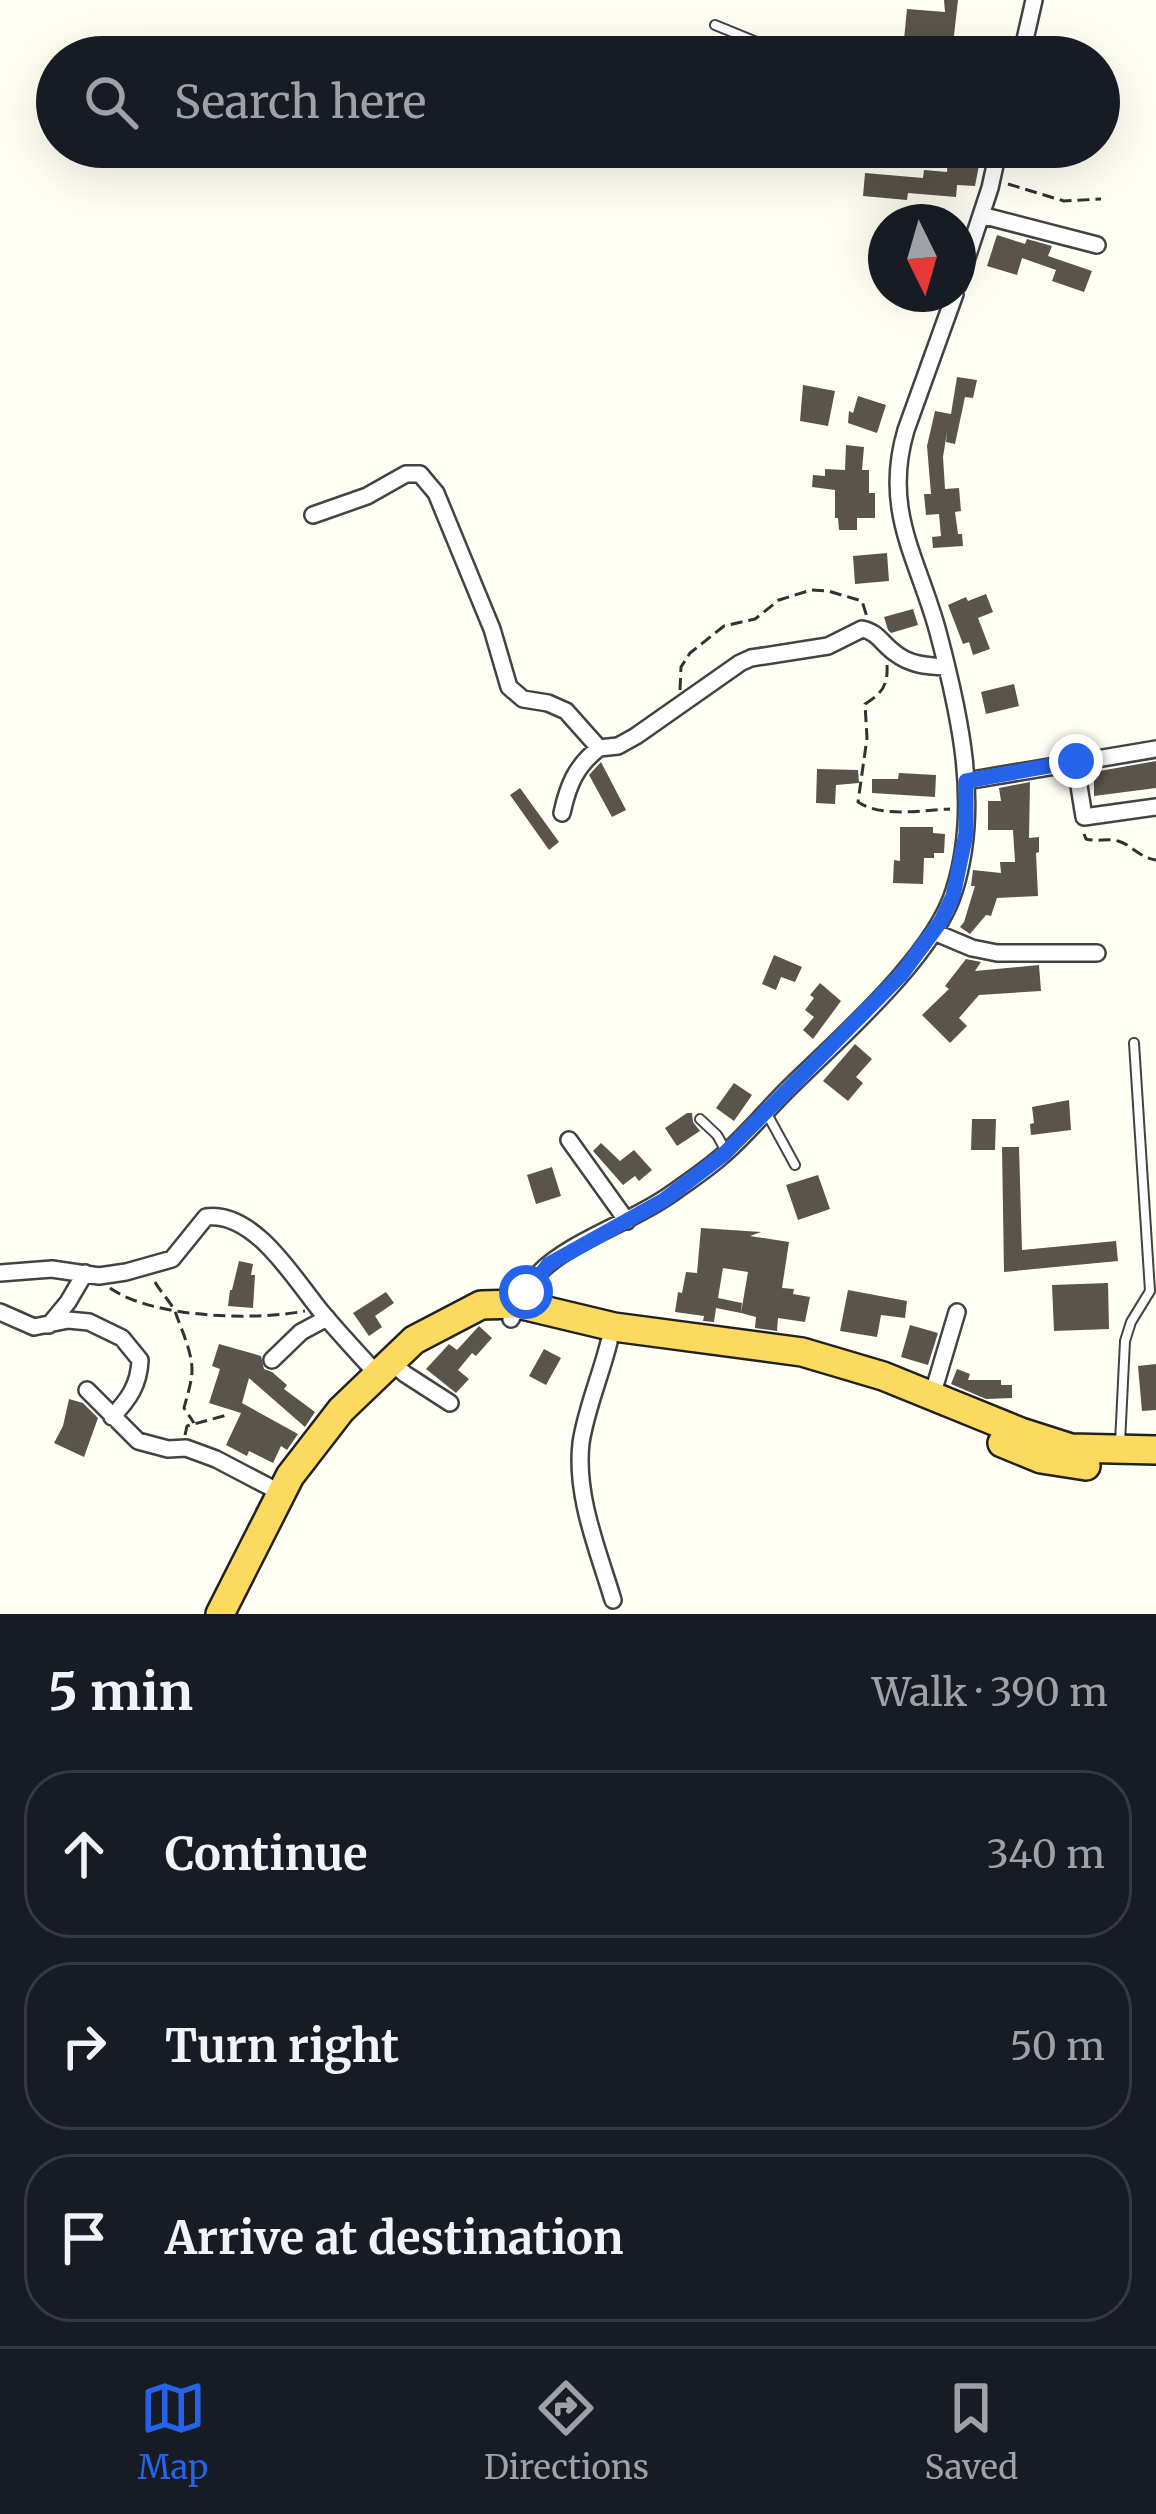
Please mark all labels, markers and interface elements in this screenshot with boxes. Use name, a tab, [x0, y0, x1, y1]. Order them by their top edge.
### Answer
search box	[36, 36, 1120, 168]
icon: search	[78, 69, 144, 135]
text: Search here	[174, 74, 426, 130]
north arrow	[868, 204, 976, 312]
route end	[1049, 734, 1103, 788]
route start	[499, 1265, 553, 1319]
text: 5 min	[48, 1660, 193, 1724]
text: Walk · 390 m	[872, 1668, 1108, 1717]
icon: ahead	[51, 1821, 117, 1887]
text: Continue	[165, 1826, 367, 1882]
text: 340 m	[987, 1830, 1105, 1879]
icon: right	[51, 2013, 117, 2079]
text: Turn right	[165, 2018, 399, 2074]
text: 50 m	[1010, 2022, 1105, 2071]
icon: arrive	[51, 2205, 117, 2271]
text: Arrive at destination	[165, 2210, 623, 2266]
tab: Map	[138, 2375, 208, 2488]
tab: Directions	[484, 2375, 649, 2488]
tab: Saved	[925, 2375, 1018, 2488]

